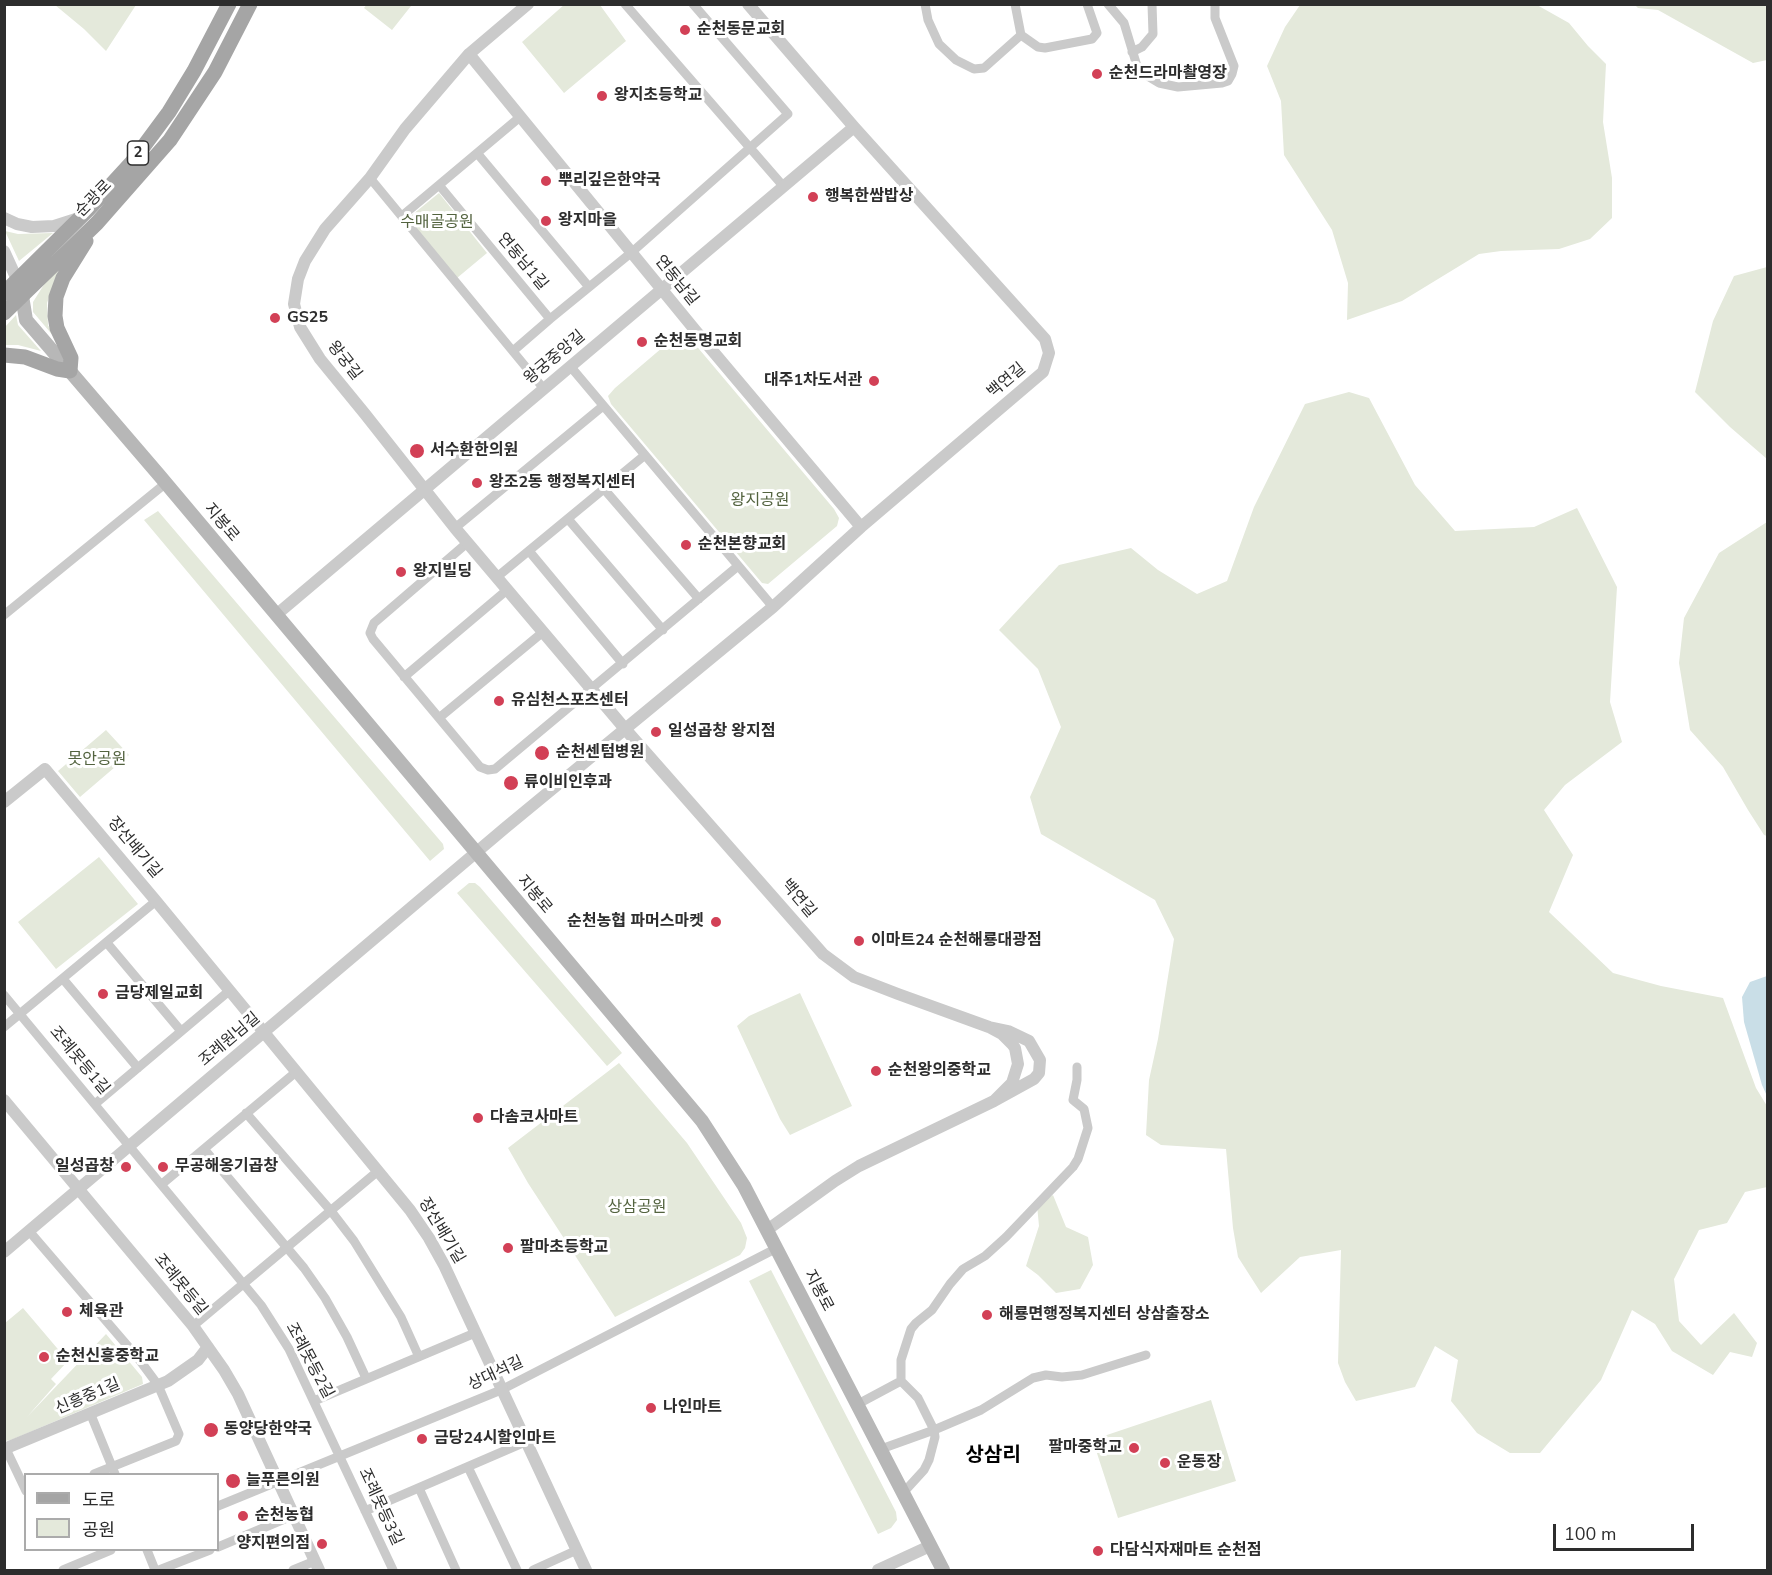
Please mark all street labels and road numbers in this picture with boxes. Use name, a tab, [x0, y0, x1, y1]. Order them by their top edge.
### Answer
road number: 2	[128, 141, 148, 165]
street label: 순광로	[72, 176, 116, 222]
street label: 연동남1길	[493, 230, 551, 294]
street label: 연동남길	[650, 252, 702, 310]
street label: 왕궁중앙길	[521, 327, 589, 389]
street label: 왕궁길	[323, 338, 365, 384]
street label: 백연길	[984, 359, 1030, 403]
street label: 지봉로	[199, 500, 243, 546]
street label: 장선배기길	[103, 814, 165, 882]
street label: 지봉로	[512, 872, 556, 918]
street label: 백연길	[776, 876, 820, 922]
street label: 조례원님길	[196, 1009, 264, 1071]
street label: 조례못등1길	[45, 1023, 113, 1099]
street label: 장선배기길	[414, 1195, 468, 1267]
street label: 조례못등길	[149, 1250, 211, 1320]
street label: 지봉로	[799, 1267, 837, 1315]
street label: 조례못등2길	[281, 1320, 337, 1402]
street label: 상대석길	[465, 1353, 527, 1395]
street label: 신흥중1길	[53, 1375, 123, 1419]
street label: 조례못등3길	[354, 1465, 406, 1549]

